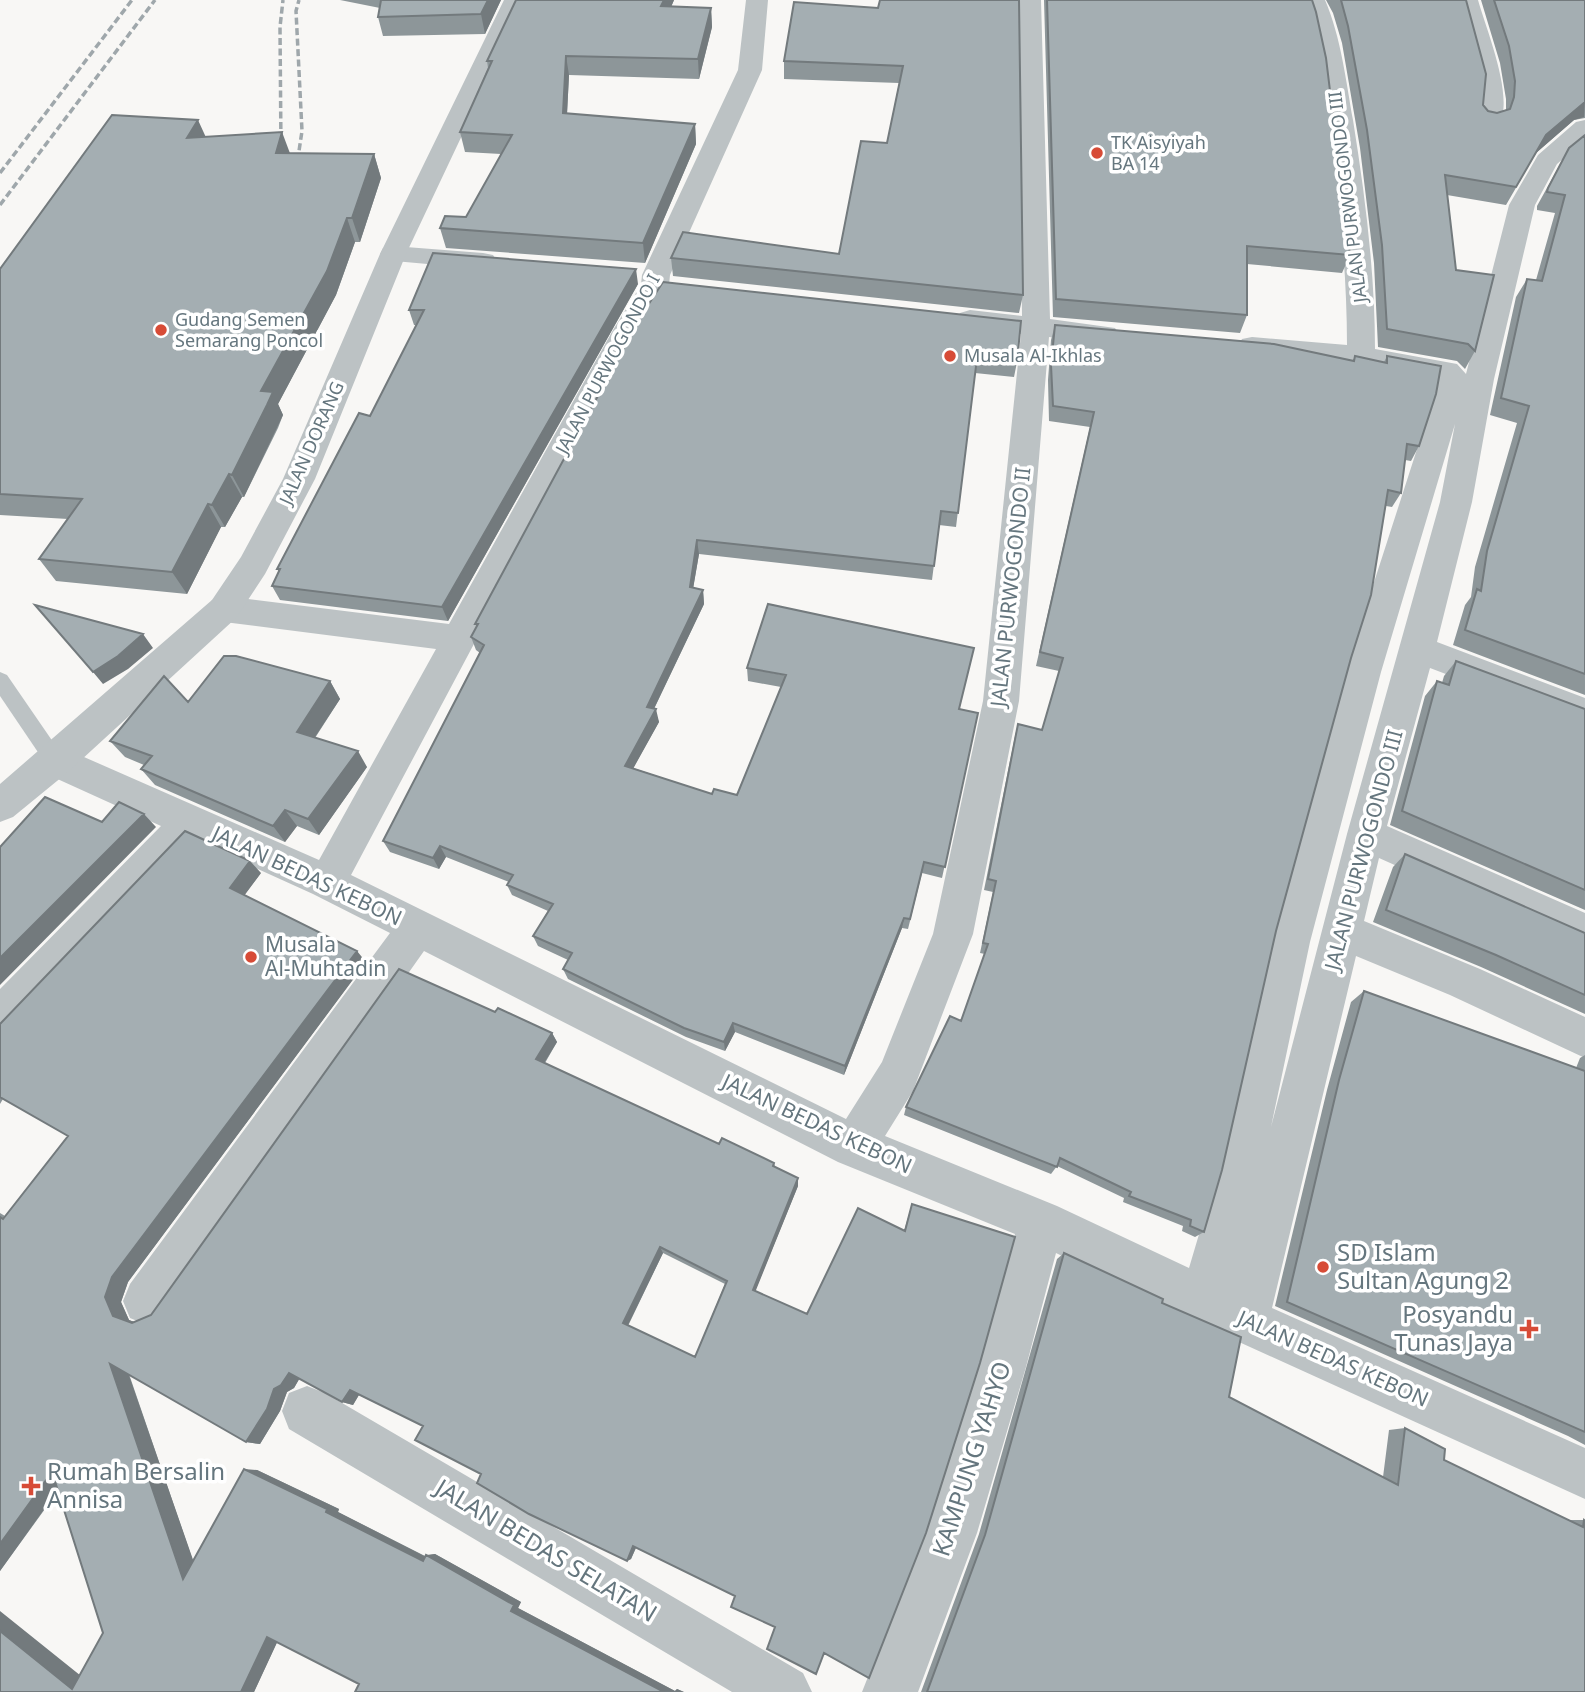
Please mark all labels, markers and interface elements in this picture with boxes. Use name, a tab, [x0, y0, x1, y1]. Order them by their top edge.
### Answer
street label: JALAN PURWOGONDO III	[1322, 90, 1372, 306]
place label: TK Aisyiyah BA 14	[1111, 130, 1206, 175]
marker: TK Aisyiyah BA 14	[1089, 145, 1105, 161]
street label: JALAN PURWOGONDO I	[549, 269, 665, 459]
place label: Gudang Semen Semarang Poncol	[175, 307, 323, 352]
marker: Gudang Semen Semarang Poncol	[153, 322, 169, 338]
place label: Musala Al-Ikhlas	[964, 343, 1102, 367]
marker: Musala Al-Ikhlas	[942, 348, 958, 364]
street label: JALAN DORANG	[272, 377, 349, 510]
street label: JALAN PURWOGONDO II	[983, 466, 1037, 710]
street label: JALAN PURWOGONDO III	[1317, 726, 1409, 975]
street label: JALAN BEDAS KEBON	[206, 818, 407, 931]
place label: Musala Al-Muhtadin	[265, 930, 386, 982]
marker: Musala Al-Muhtadin	[243, 949, 259, 965]
street label: JALAN BEDAS KEBON	[716, 1066, 917, 1179]
place label: SD Islam Sultan Agung 2	[1337, 1235, 1509, 1296]
marker: SD Islam Sultan Agung 2	[1315, 1259, 1331, 1275]
place label: Posyandu Tunas Jaya	[1394, 1297, 1513, 1358]
street label: JALAN BEDAS KEBON	[1232, 1303, 1433, 1413]
marker: Posyandu Tunas Jaya	[1519, 1319, 1539, 1339]
street label: KAMPUNG YAHYO	[924, 1357, 1018, 1560]
place label: Rumah Bersalin Annisa	[47, 1454, 225, 1515]
street label: JALAN BEDAS SELATAN	[428, 1469, 664, 1629]
marker: Rumah Bersalin Annisa	[21, 1476, 41, 1496]

